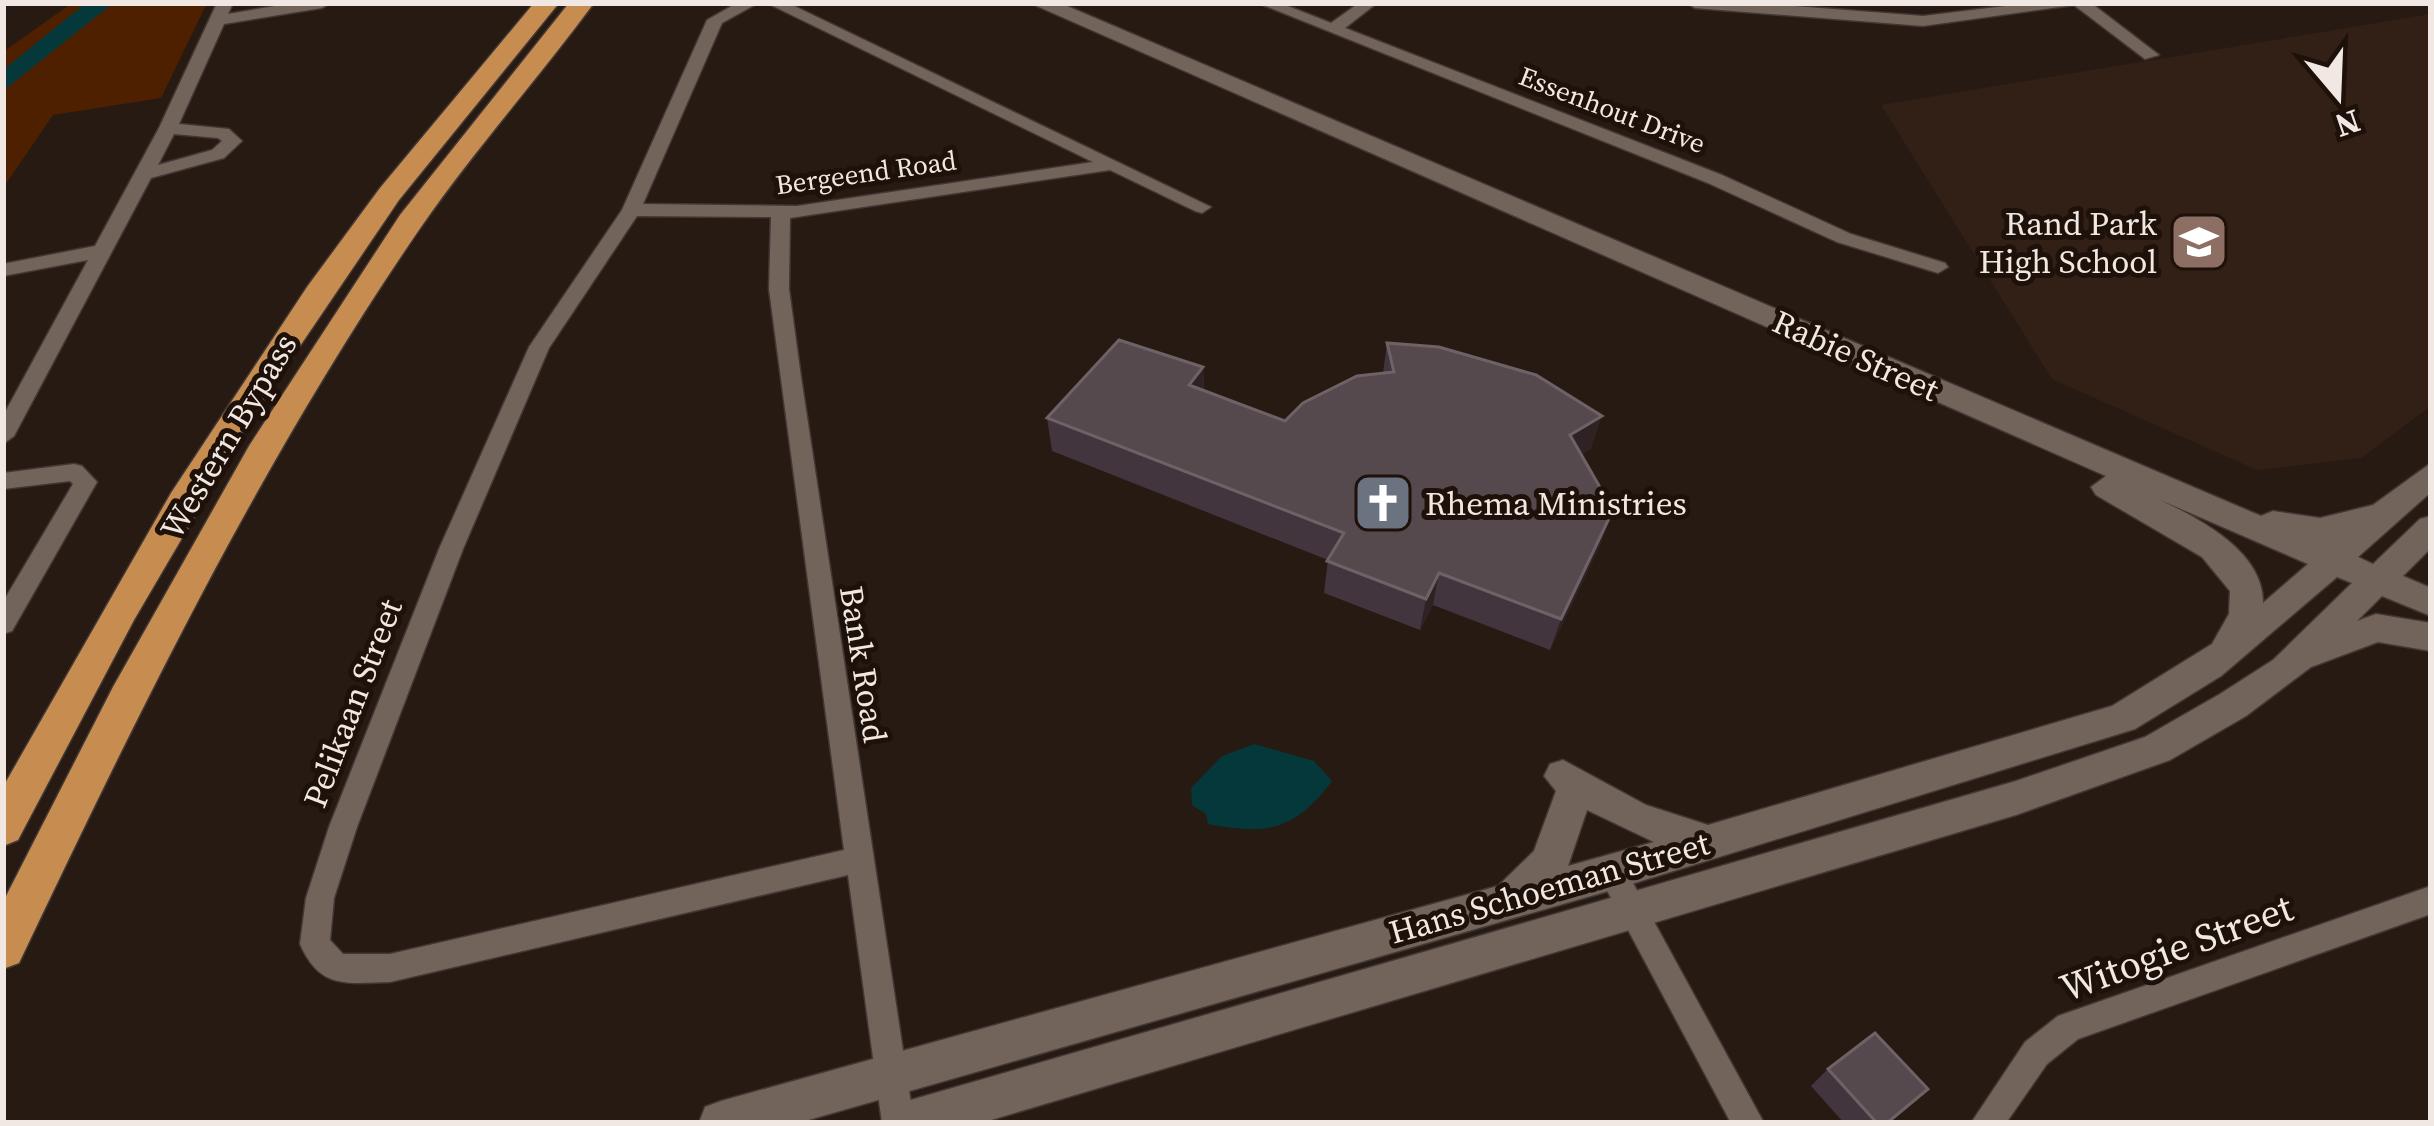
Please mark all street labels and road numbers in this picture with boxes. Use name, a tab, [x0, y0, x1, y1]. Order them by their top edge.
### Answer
street label: Essenhout Drive	[1514, 57, 1711, 162]
street label: Bergeend Road	[773, 141, 959, 204]
street label: Rabie Street	[1766, 299, 1946, 412]
street label: Western Bypass	[149, 325, 307, 547]
street label: Bank Road	[829, 583, 898, 746]
street label: Pelikaan Street	[292, 592, 413, 814]
street label: Hans Schoeman Street	[1384, 820, 1715, 955]
street label: Witogie Street	[2052, 881, 2300, 1014]

